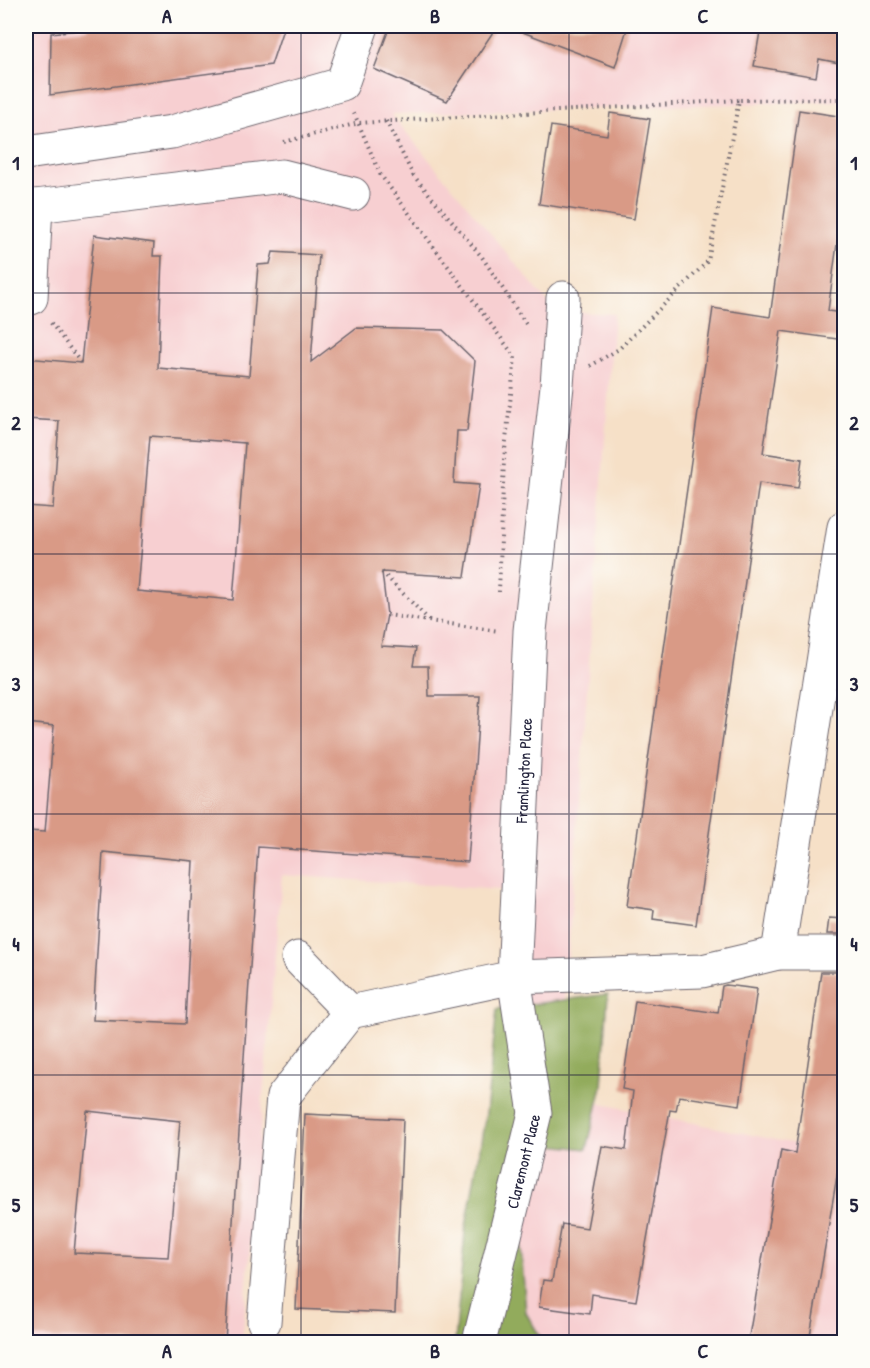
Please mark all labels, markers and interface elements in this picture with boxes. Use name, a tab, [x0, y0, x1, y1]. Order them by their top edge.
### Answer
text: A	[162, 2, 172, 29]
text: B	[430, 2, 440, 29]
text: C	[698, 2, 709, 29]
text: 1	[12, 149, 20, 176]
text: 1	[850, 149, 858, 176]
text: 2	[11, 409, 21, 436]
text: 2	[849, 409, 859, 436]
text: 3	[12, 670, 21, 697]
text: 3	[850, 670, 859, 697]
street label: Framlington Place	[510, 717, 537, 825]
text: 4	[12, 930, 20, 957]
text: 4	[850, 930, 858, 957]
street label: Claremont Place	[501, 1111, 545, 1211]
text: 5	[12, 1191, 21, 1218]
text: 5	[850, 1191, 859, 1218]
text: A	[162, 1337, 172, 1364]
text: B	[430, 1337, 440, 1364]
text: C	[698, 1337, 709, 1364]

